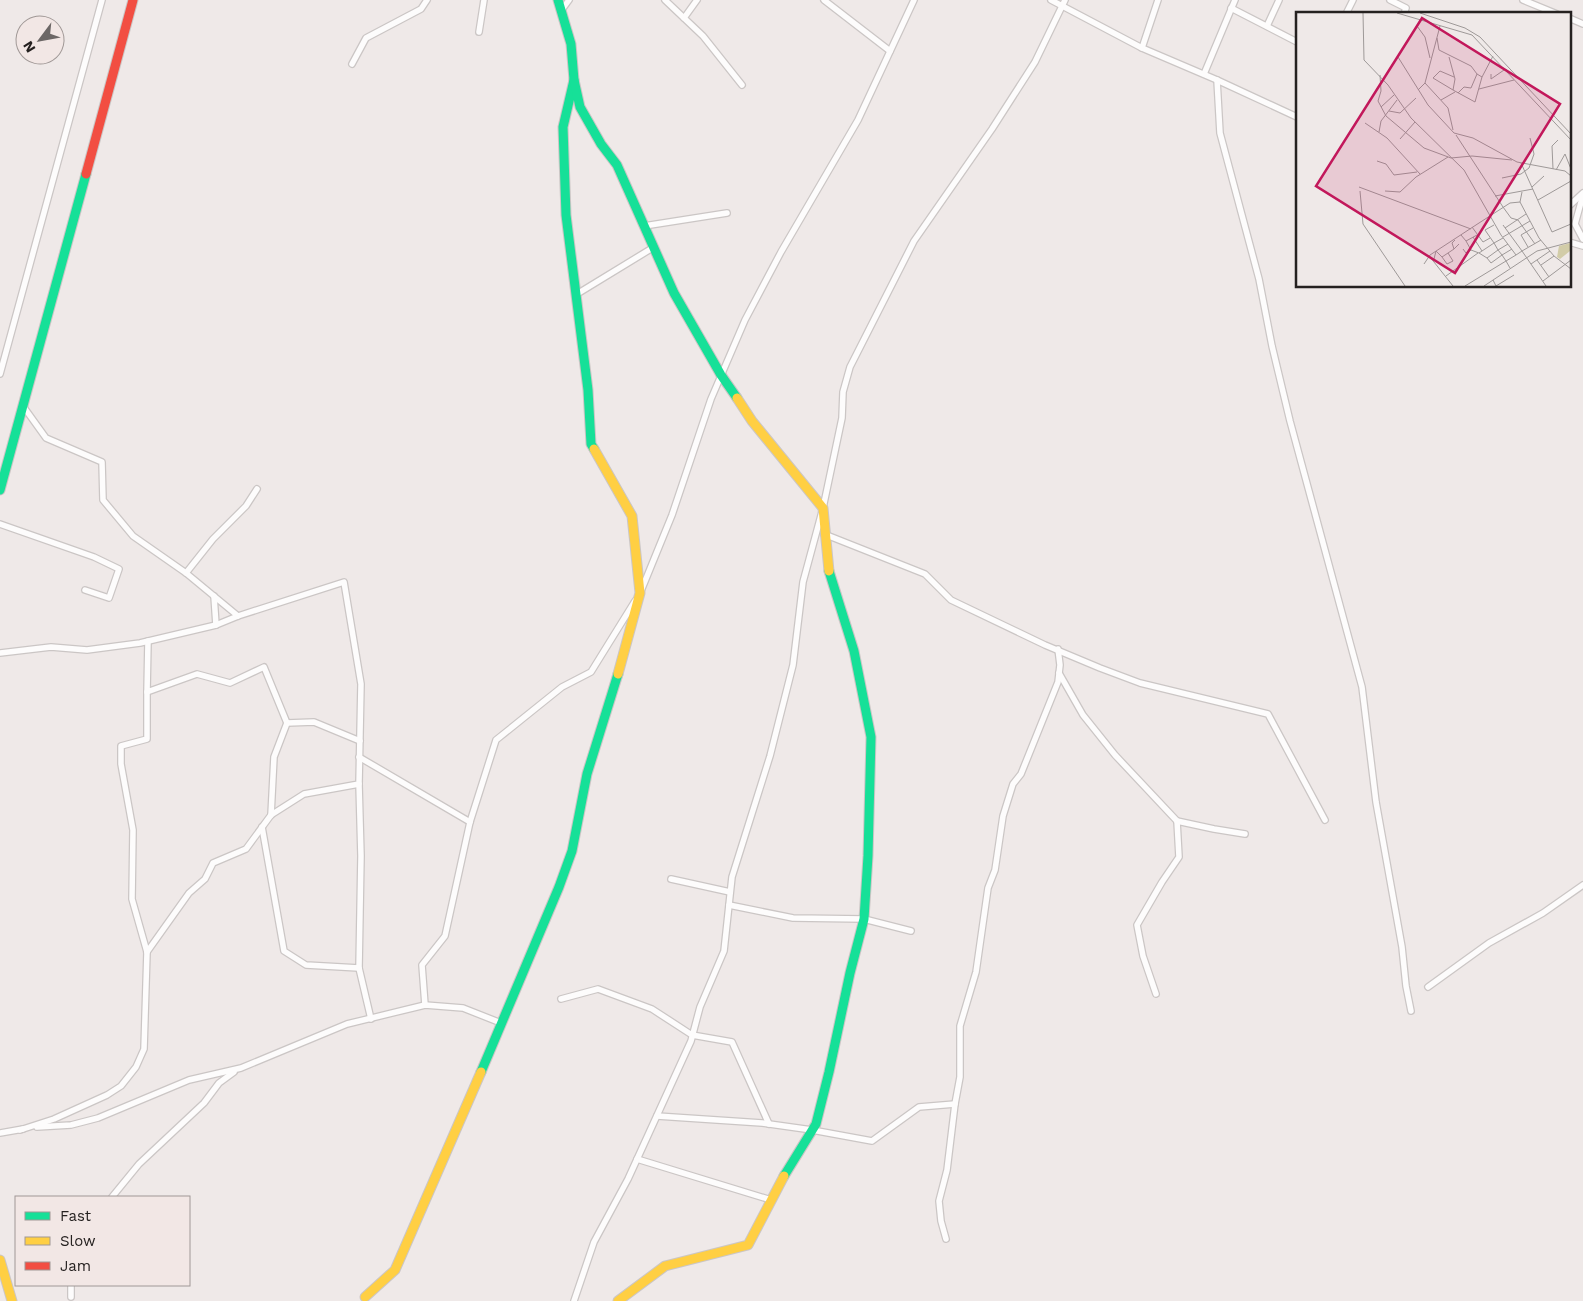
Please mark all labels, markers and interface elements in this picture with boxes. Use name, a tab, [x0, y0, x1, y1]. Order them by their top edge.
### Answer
inset map	[1296, 12, 1570, 288]
north arrow	[15, 15, 65, 65]
text: N	[19, 38, 39, 56]
legend	[15, 1196, 190, 1286]
text: Fast	[60, 1207, 92, 1225]
text: Slow	[60, 1232, 96, 1250]
text: Jam	[60, 1257, 91, 1275]

